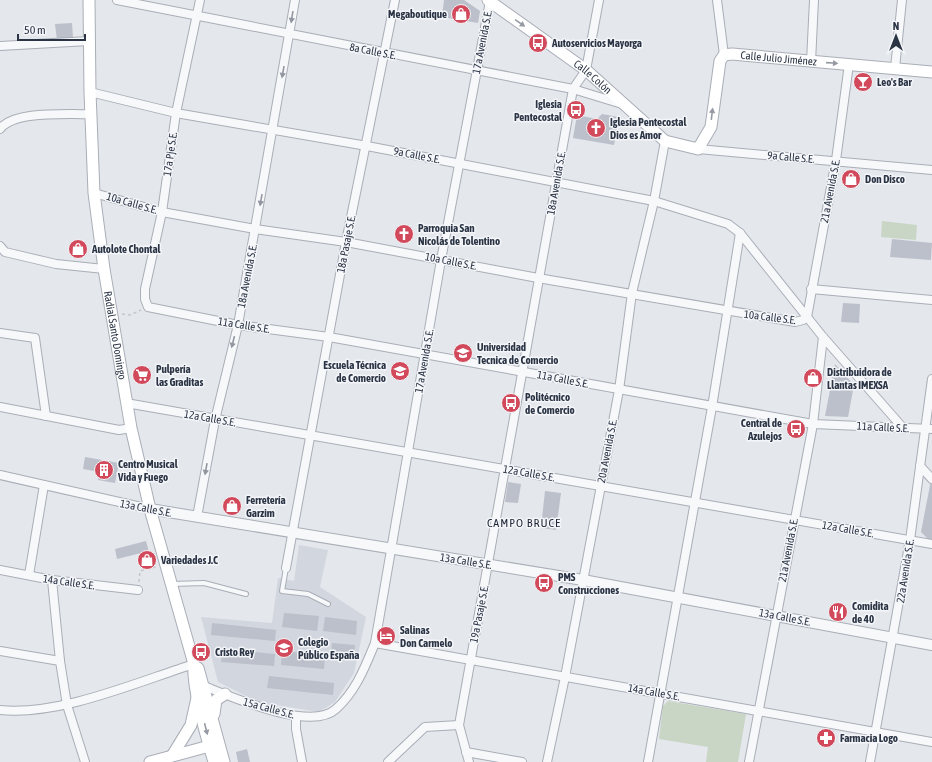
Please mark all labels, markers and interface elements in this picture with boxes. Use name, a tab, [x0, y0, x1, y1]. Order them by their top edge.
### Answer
shop icon: Megaboutique	[450, 3, 472, 25]
place label: Megaboutique	[388, 8, 447, 20]
street label: 17a Avenida S.E.	[470, 9, 494, 75]
one-way arrow	[289, 11, 295, 23]
scale bar	[18, 16, 85, 42]
north arrow	[876, 16, 916, 56]
one-way arrow	[514, 19, 525, 27]
text: N	[893, 20, 899, 32]
text: 50 m	[24, 23, 46, 37]
bus stop icon: Autoservicios Mayorga	[527, 32, 549, 54]
place label: Autoservicios Mayorga	[551, 37, 642, 49]
street label: 8a Calle S.E.	[349, 41, 397, 61]
street label: Calle Julio Jiménez	[740, 49, 817, 68]
street label: Calle Colón	[572, 57, 614, 96]
one-way arrow	[826, 60, 838, 67]
one-way arrow	[280, 66, 286, 78]
bar icon: Leo's Bar	[852, 71, 874, 93]
place label: Leo's Bar	[877, 76, 912, 88]
place label: Iglesia Pentecostal	[514, 98, 563, 123]
bus stop icon: Iglesia Pentecostal	[565, 99, 587, 121]
one-way arrow	[709, 108, 715, 120]
place label: Iglesia Pentecostal Dios es Amor	[610, 116, 687, 141]
church icon: Iglesia Pentecostal Dios es Amor	[585, 117, 607, 139]
street label: 17a Pje S.E.	[161, 131, 179, 177]
street label: 9a Calle S.E.	[393, 145, 441, 165]
street label: 9a Calle S.E.	[767, 149, 815, 165]
street label: 18a Avenida S.E.	[544, 150, 568, 216]
street label: 21a Avenida S.E.	[818, 158, 842, 224]
shop icon: Don Disco	[840, 168, 862, 190]
place label: Don Disco	[865, 173, 905, 185]
street label: 10a Calle S.E.	[105, 190, 159, 216]
one-way arrow	[257, 194, 263, 207]
street label: 18a Pasaje S.E.	[335, 214, 357, 274]
place label: Parroquia San Nicolás de Tolentino	[418, 222, 500, 247]
church icon: Parroquia San Nicolás de Tolentino	[393, 223, 415, 245]
shop icon: Autolote Chontal	[67, 238, 89, 260]
place label: Autolote Chontal	[91, 243, 162, 255]
street label: 18a Avenida S.E.	[235, 243, 259, 309]
street label: 10a Calle S.E.	[424, 250, 478, 272]
street label: Radial Santo Domingo	[102, 290, 129, 380]
street label: 10a Calle S.E.	[743, 308, 797, 326]
street label: 11a Calle S.E.	[217, 315, 271, 335]
street label: 17a Avenida S.E.	[412, 328, 436, 394]
one-way arrow	[230, 336, 236, 348]
place label: Universidad Tecnica de Comercio	[477, 341, 559, 366]
school or university icon: Universidad Tecnica de Comercio	[452, 342, 474, 364]
place label: Escuela Técnica de Comercio	[323, 359, 386, 384]
school or university icon: Escuela Técnica de Comercio	[389, 360, 411, 382]
place label: Pulpería las Graditas	[156, 363, 203, 388]
supermarket icon: Pulpería las Graditas	[131, 364, 153, 386]
place label: Distribuidora de Llantas IMEXSA	[827, 366, 892, 391]
shop icon: Distribuidora de Llantas IMEXSA	[802, 367, 824, 389]
street label: 11a Calle S.E.	[536, 368, 590, 390]
place label: Politécnico de Comercio	[525, 391, 575, 416]
bus stop icon: Politécnico de Comercio	[500, 392, 522, 414]
street label: 12a Calle S.E.	[183, 408, 237, 428]
place label: Central de Azulejos	[741, 417, 782, 442]
street label: 20a Avenida S.E.	[595, 418, 619, 484]
bus stop icon: Central de Azulejos	[785, 418, 807, 440]
street label: 11a Calle S.E.	[856, 420, 910, 434]
place label: Centro Musical Vida y Fuego	[117, 458, 179, 483]
building icon: Centro Musical Vida y Fuego	[93, 459, 115, 481]
one-way arrow	[202, 463, 208, 475]
street label: 12a Calle S.E.	[502, 463, 556, 483]
place label: Ferretería Garzim	[246, 494, 286, 519]
shop icon: Ferretería Garzim	[221, 495, 243, 517]
street label: 13a Calle S.E.	[119, 497, 173, 519]
district label: CAMPO BRUCE	[487, 516, 561, 530]
street label: 21a Avenida S.E.	[776, 517, 800, 583]
street label: 12a Calle S.E.	[821, 519, 875, 539]
street label: 22a Avenida S.E.	[894, 538, 916, 604]
shop icon: Variedades J.C	[136, 549, 158, 571]
street label: 13a Calle S.E.	[439, 551, 493, 571]
place label: Variedades J.C	[160, 554, 218, 566]
place label: PMS Construcciones	[558, 571, 619, 596]
street label: 14a Calle S.E.	[42, 572, 96, 592]
bus stop icon: PMS Construcciones	[533, 572, 555, 594]
street label: 19a Pasaje S.E.	[468, 584, 490, 644]
place label: Comidita de 40	[852, 600, 889, 625]
restaurant icon: Comidita de 40	[827, 601, 849, 623]
street label: 13a Calle S.E.	[758, 606, 812, 628]
place label: Salinas Don Carmelo	[400, 624, 452, 649]
hotel icon: Salinas Don Carmelo	[375, 625, 397, 647]
place label: Colegio Público España	[298, 636, 359, 661]
school or university icon: Colegio Público España	[273, 637, 295, 659]
bus stop icon: Cristo Rey	[190, 641, 212, 663]
place label: Cristo Rey	[215, 646, 255, 658]
street label: 14a Calle S.E.	[627, 682, 681, 702]
street label: 15a Calle S.E.	[242, 695, 296, 721]
one-way arrow	[203, 723, 209, 735]
pharmacy icon: Farmacia Logo	[815, 727, 837, 749]
place label: Farmacia Logo	[840, 732, 898, 744]

